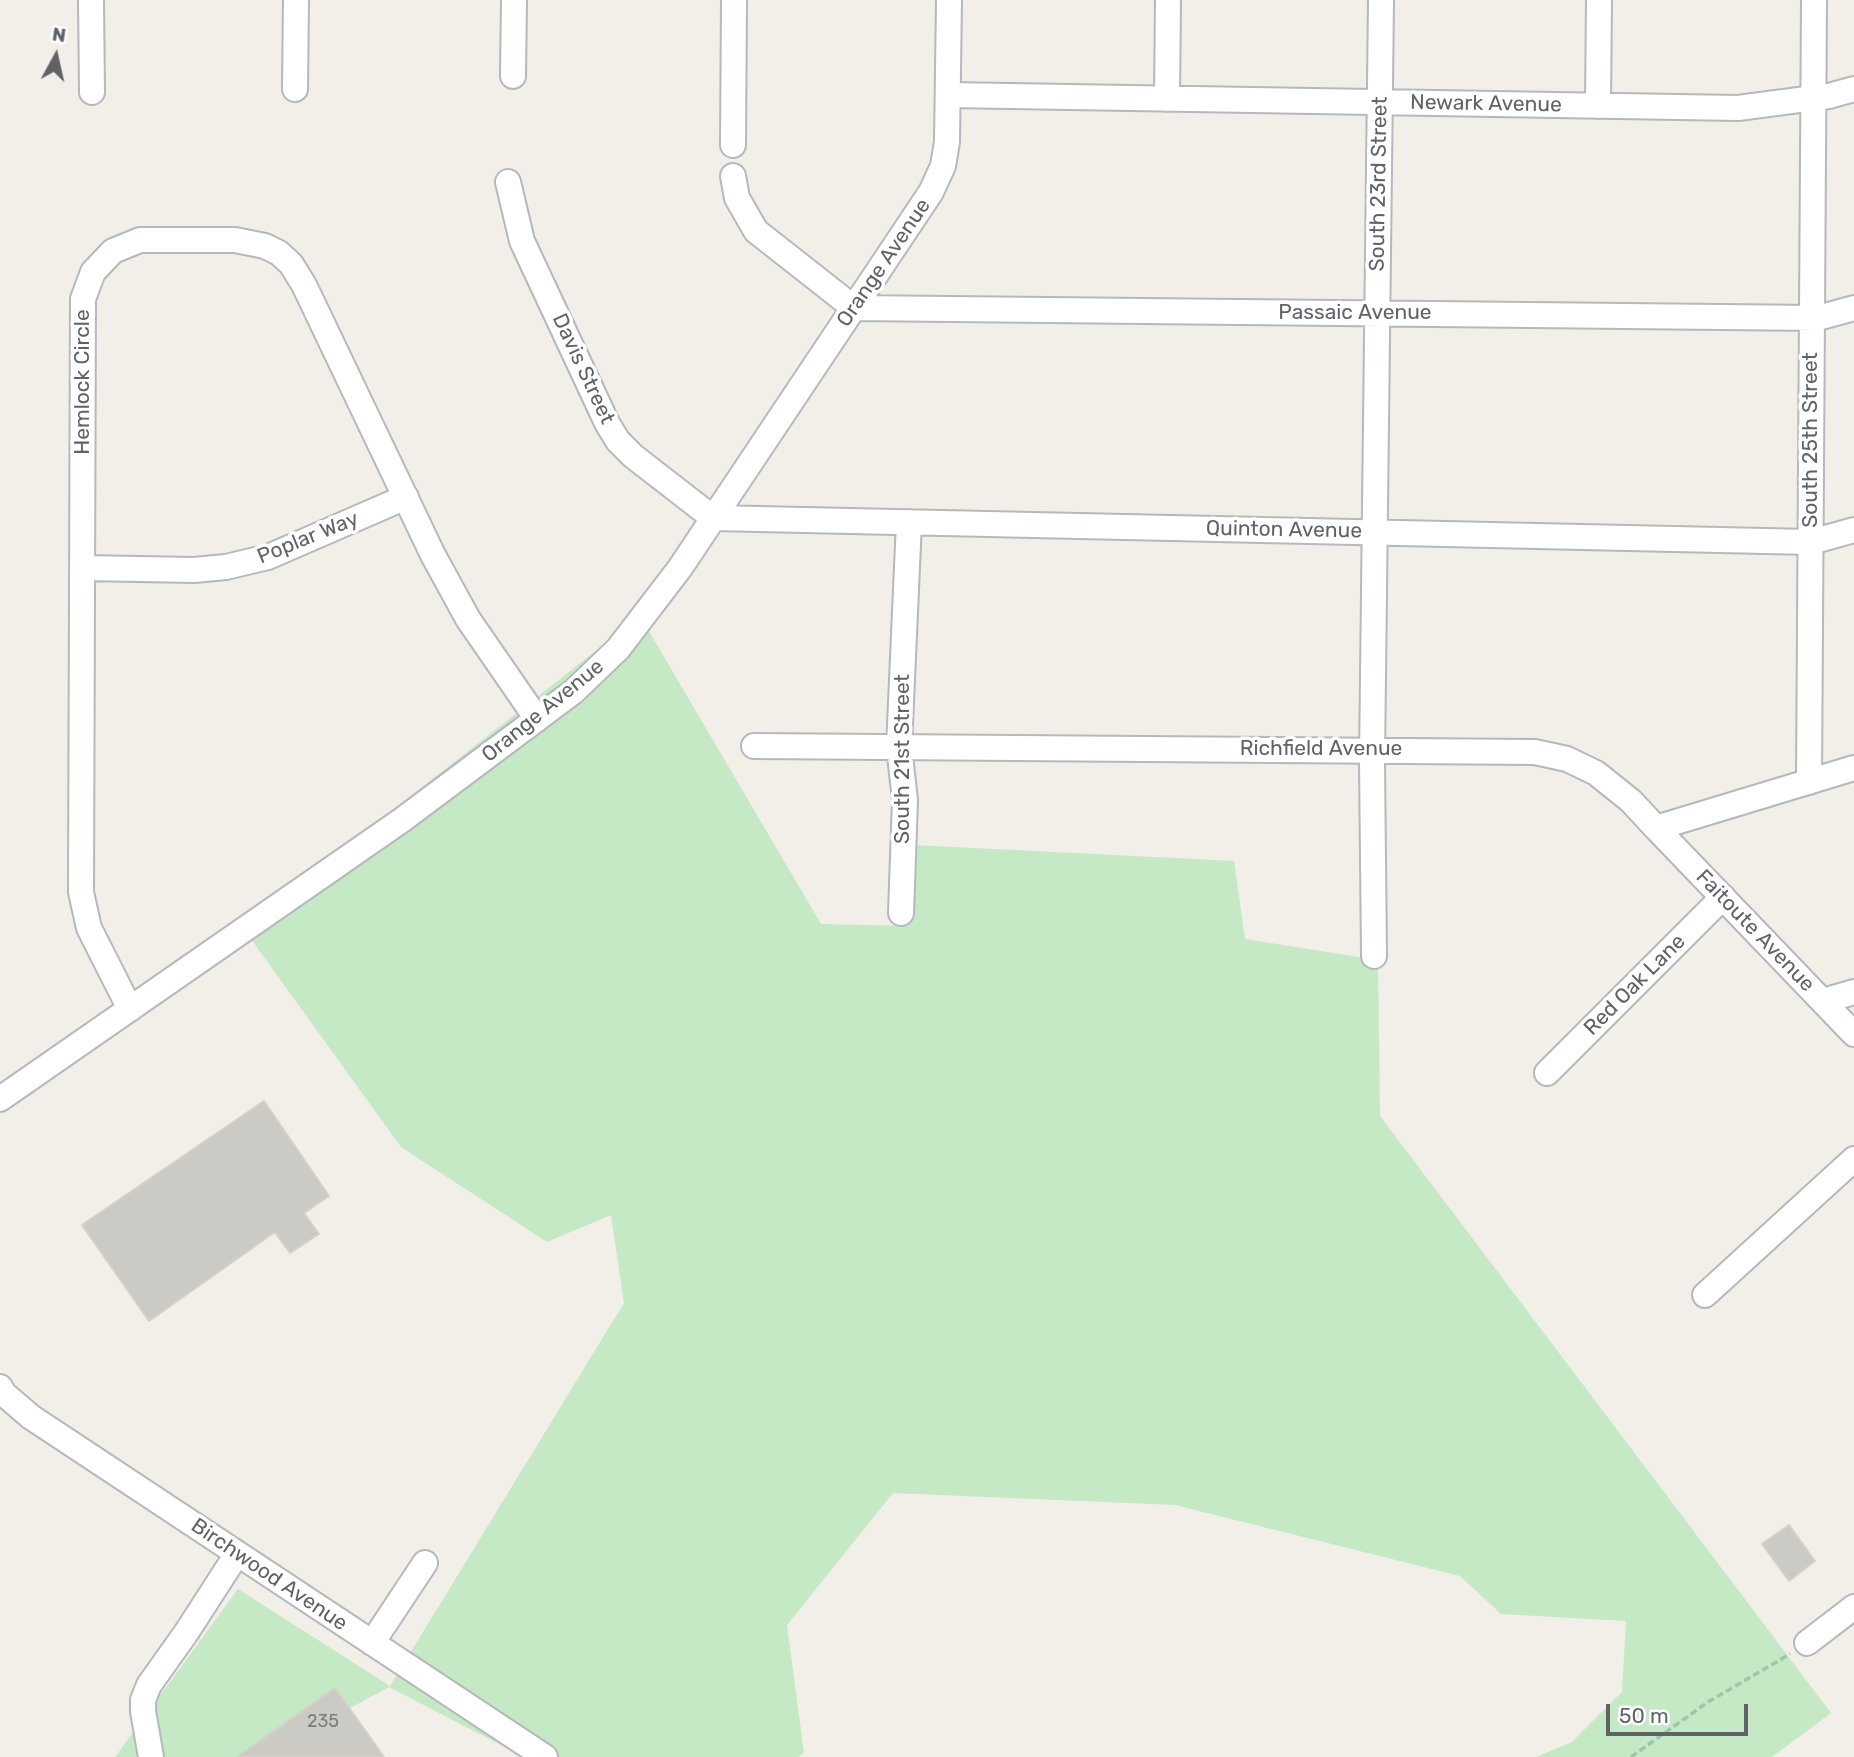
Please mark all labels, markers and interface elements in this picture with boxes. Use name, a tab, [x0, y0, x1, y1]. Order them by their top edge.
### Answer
north arrow	[21, 21, 91, 91]
text: N	[51, 22, 67, 47]
street label: Newark Avenue	[1410, 90, 1562, 118]
street label: South 23rd Street	[1365, 96, 1393, 272]
street label: Orange Avenue	[832, 194, 936, 332]
street label: Passaic Avenue	[1278, 300, 1432, 326]
street label: Hemlock Circle	[70, 309, 96, 455]
street label: Davis Street	[546, 310, 620, 428]
street label: South 25th Street	[1798, 352, 1824, 528]
street label: Poplar Way	[254, 506, 362, 570]
street label: Quinton Avenue	[1206, 516, 1362, 544]
street label: Orange Avenue	[477, 654, 609, 768]
street label: South 21st Street	[890, 674, 916, 844]
street label: Richfield Avenue	[1240, 736, 1402, 762]
street label: Faitoute Avenue	[1690, 865, 1820, 997]
street label: Red Oak Lane	[1579, 929, 1691, 1041]
street label: Birchwood Avenue	[186, 1513, 352, 1637]
scale bar	[1609, 1690, 1751, 1734]
text: 50 m	[1619, 1703, 1669, 1728]
house number: 235	[307, 1711, 339, 1733]

